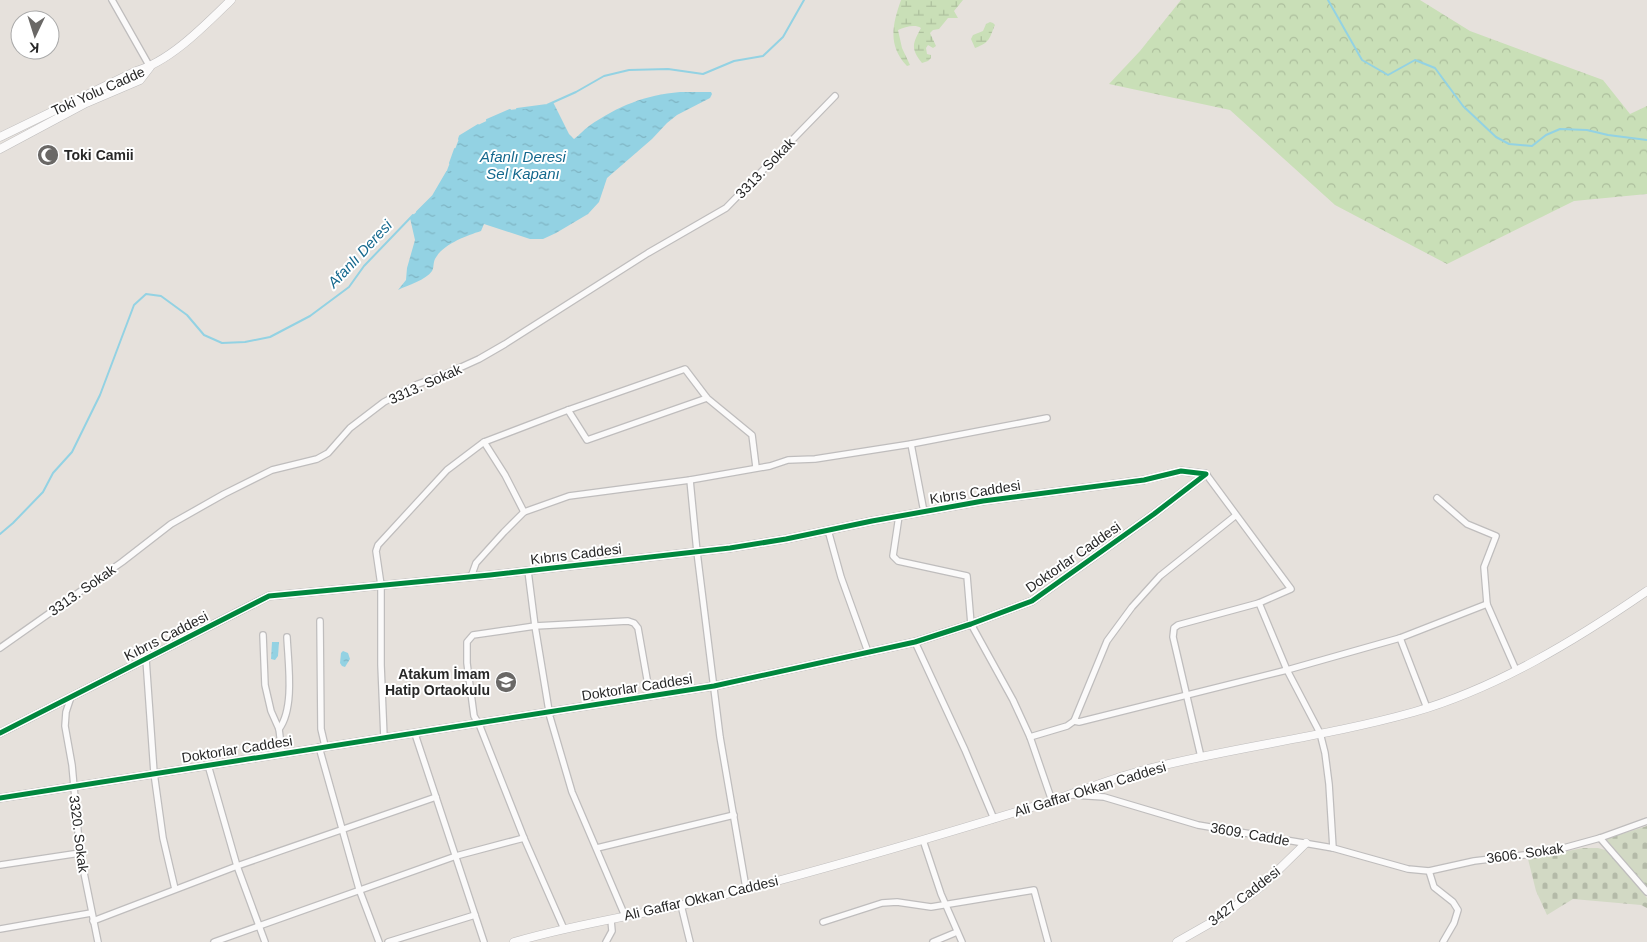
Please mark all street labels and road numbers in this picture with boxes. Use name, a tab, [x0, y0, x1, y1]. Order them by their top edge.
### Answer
street label: Toki Yolu Cadde	[49, 63, 147, 119]
street label: 3313. Sokak	[732, 134, 798, 202]
street label: 3313. Sokak	[386, 360, 465, 407]
street label: Kıbrıs Caddesi	[928, 477, 1022, 507]
street label: Doktorlar Caddesi	[1023, 518, 1123, 596]
street label: Kıbrıs Caddesi	[529, 540, 623, 568]
street label: 3313. Sokak	[46, 561, 119, 619]
street label: Kıbrıs Caddesi	[121, 608, 211, 664]
street label: Doktorlar Caddesi	[580, 670, 694, 704]
street label: Doktorlar Caddesi	[180, 732, 294, 766]
street label: Ali Gaffar Okkan Caddesi	[1012, 758, 1168, 820]
street label: 3320. Sokak	[66, 794, 92, 875]
street label: 3609. Cadde	[1209, 819, 1291, 849]
street label: 3606. Sokak	[1485, 840, 1566, 866]
street label: 3427 Caddesi	[1205, 863, 1283, 929]
street label: Ali Gaffar Okkan Caddesi	[622, 872, 780, 924]

